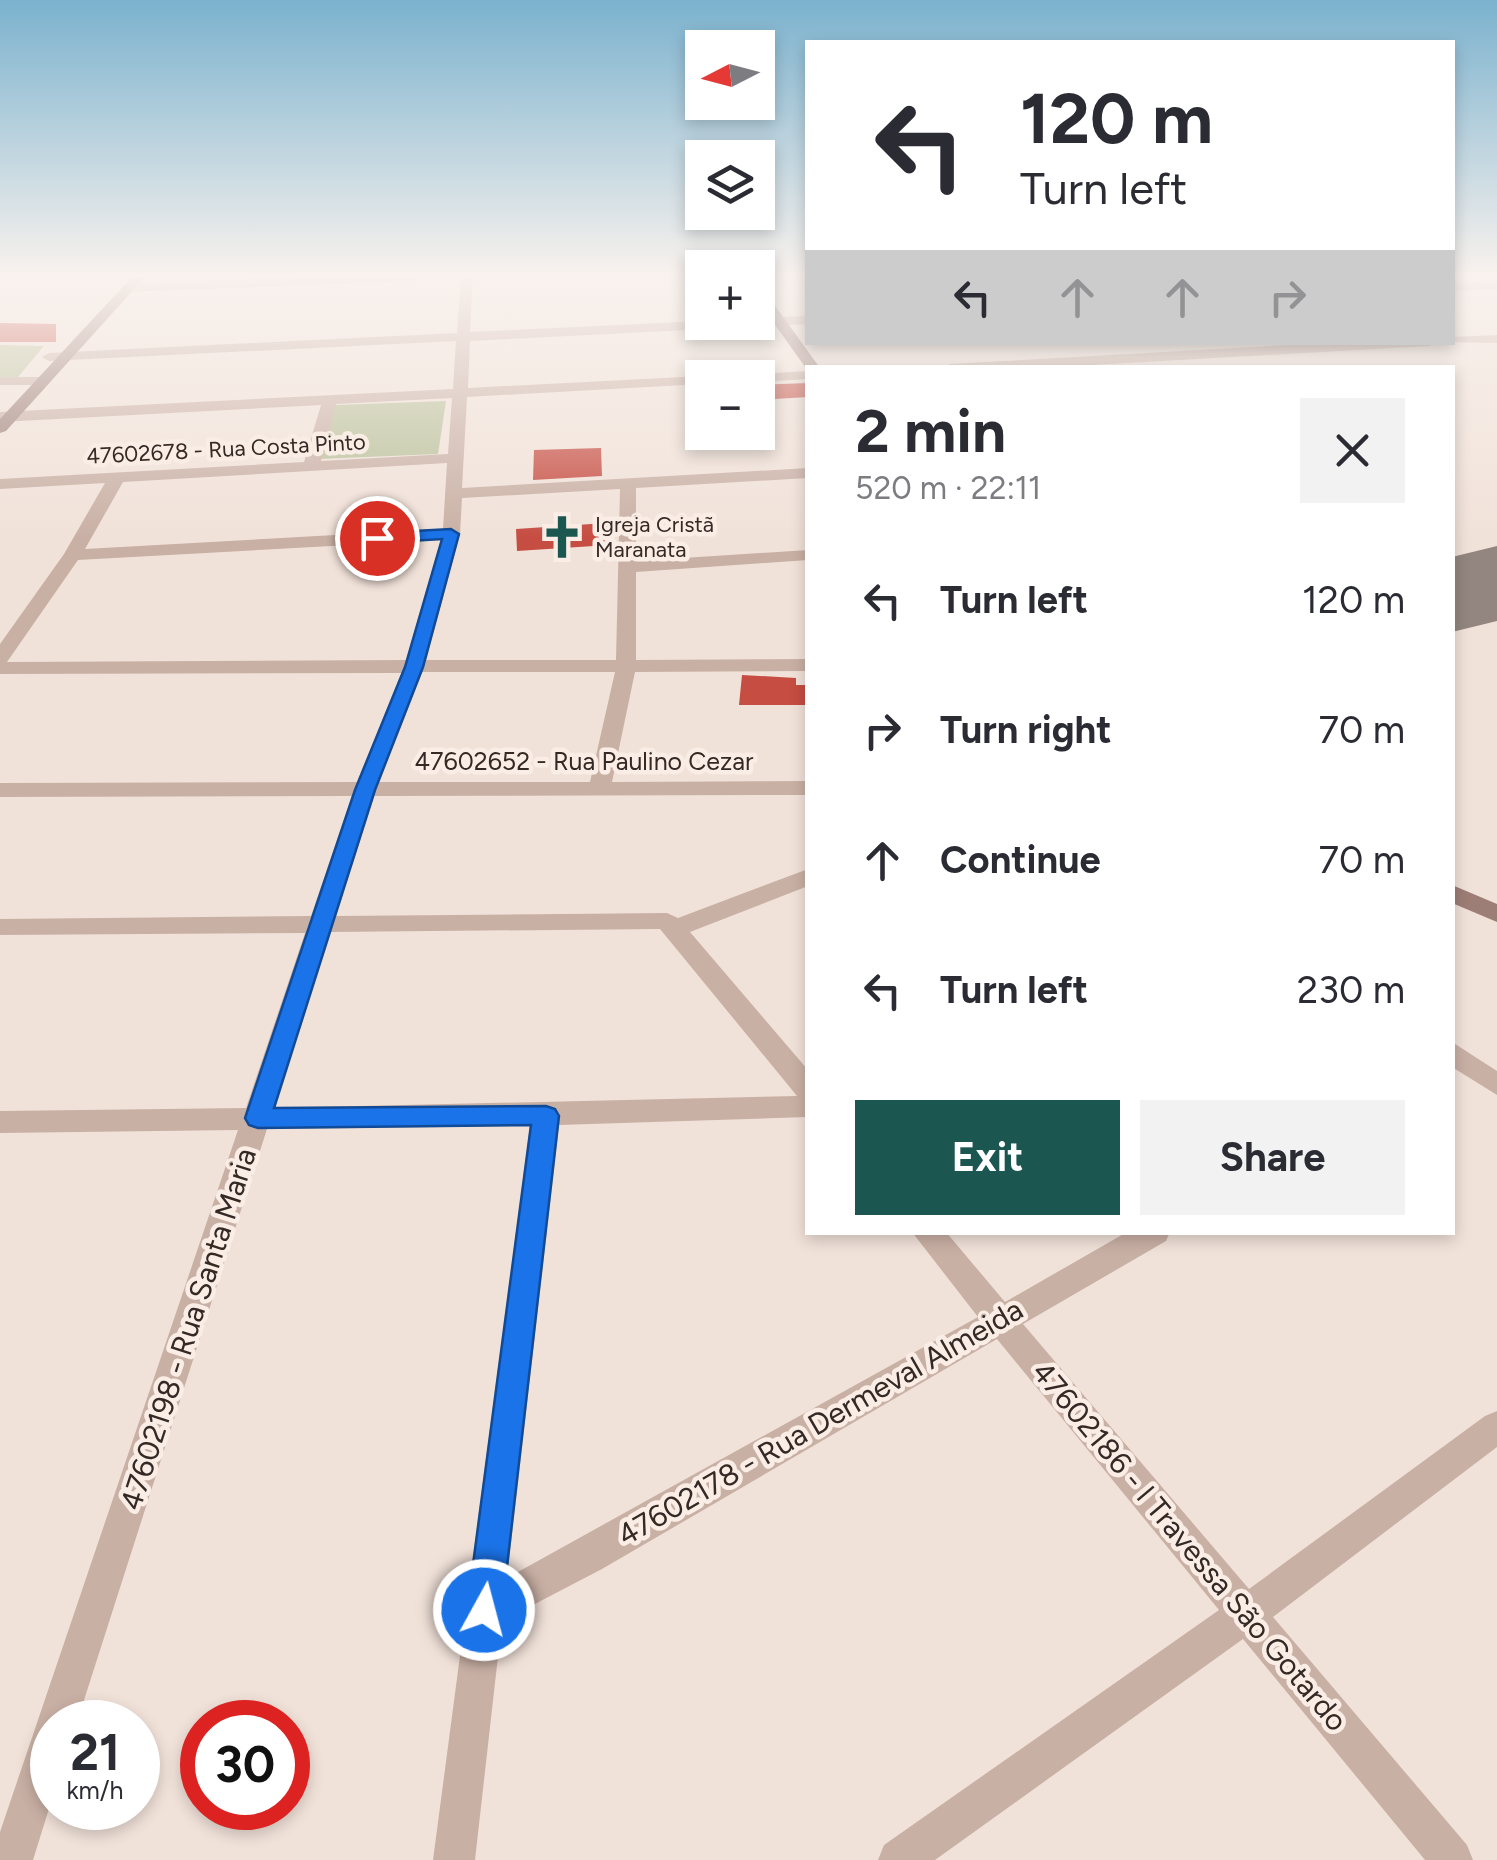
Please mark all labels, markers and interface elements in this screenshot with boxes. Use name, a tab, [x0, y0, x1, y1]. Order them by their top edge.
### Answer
north arrow	[685, 30, 775, 120]
map controls	[685, 30, 775, 450]
text: 120 m	[1020, 76, 1213, 161]
icon: left	[855, 80, 985, 210]
button: layers	[685, 140, 775, 230]
text: Turn left	[1020, 161, 1187, 215]
button: +	[685, 250, 775, 340]
icon: left	[945, 270, 1000, 325]
icon: ahead	[1050, 270, 1105, 325]
icon: ahead	[1155, 270, 1210, 325]
icon: right	[1260, 270, 1315, 325]
button: −	[685, 360, 775, 450]
text: 2 min	[855, 395, 1006, 467]
button: close	[1300, 398, 1405, 503]
street label: 47602678 - Rua Costa Pinto	[86, 428, 366, 470]
text: 520 m · 22:11	[855, 469, 1041, 507]
pin	[335, 496, 420, 581]
icon: arrive	[350, 511, 405, 566]
place label: Igreja Cristã Maranata	[595, 511, 714, 563]
church icon: Igreja Cristã Maranata	[538, 513, 586, 561]
icon: left	[855, 573, 910, 628]
text: Turn left	[940, 577, 1088, 623]
text: 120 m	[1302, 577, 1405, 623]
icon: right	[855, 703, 910, 758]
text: Turn right	[940, 707, 1112, 753]
text: 70 m	[1319, 707, 1405, 753]
street label: 47602652 - Rua Paulino Cezar	[415, 746, 754, 776]
icon: ahead	[855, 833, 910, 888]
text: Continue	[940, 837, 1101, 883]
text: 70 m	[1319, 837, 1405, 883]
icon: left	[855, 963, 910, 1018]
text: Turn left	[940, 967, 1088, 1013]
text: 230 m	[1297, 967, 1405, 1013]
button: Exit	[855, 1100, 1120, 1215]
button: Share	[1140, 1100, 1405, 1215]
street label: 47602198 - Rua Santa Maria	[112, 1143, 264, 1515]
street label: 47602178 - Rua Dermeval Almeida	[611, 1290, 1029, 1554]
street label: 47602186 - I Travessa São Gotardo	[1024, 1354, 1356, 1738]
position arrow	[432, 1558, 536, 1662]
speed limit sign: 30	[180, 1700, 310, 1830]
text: 21	[70, 1722, 120, 1783]
text: km/h	[66, 1775, 124, 1805]

